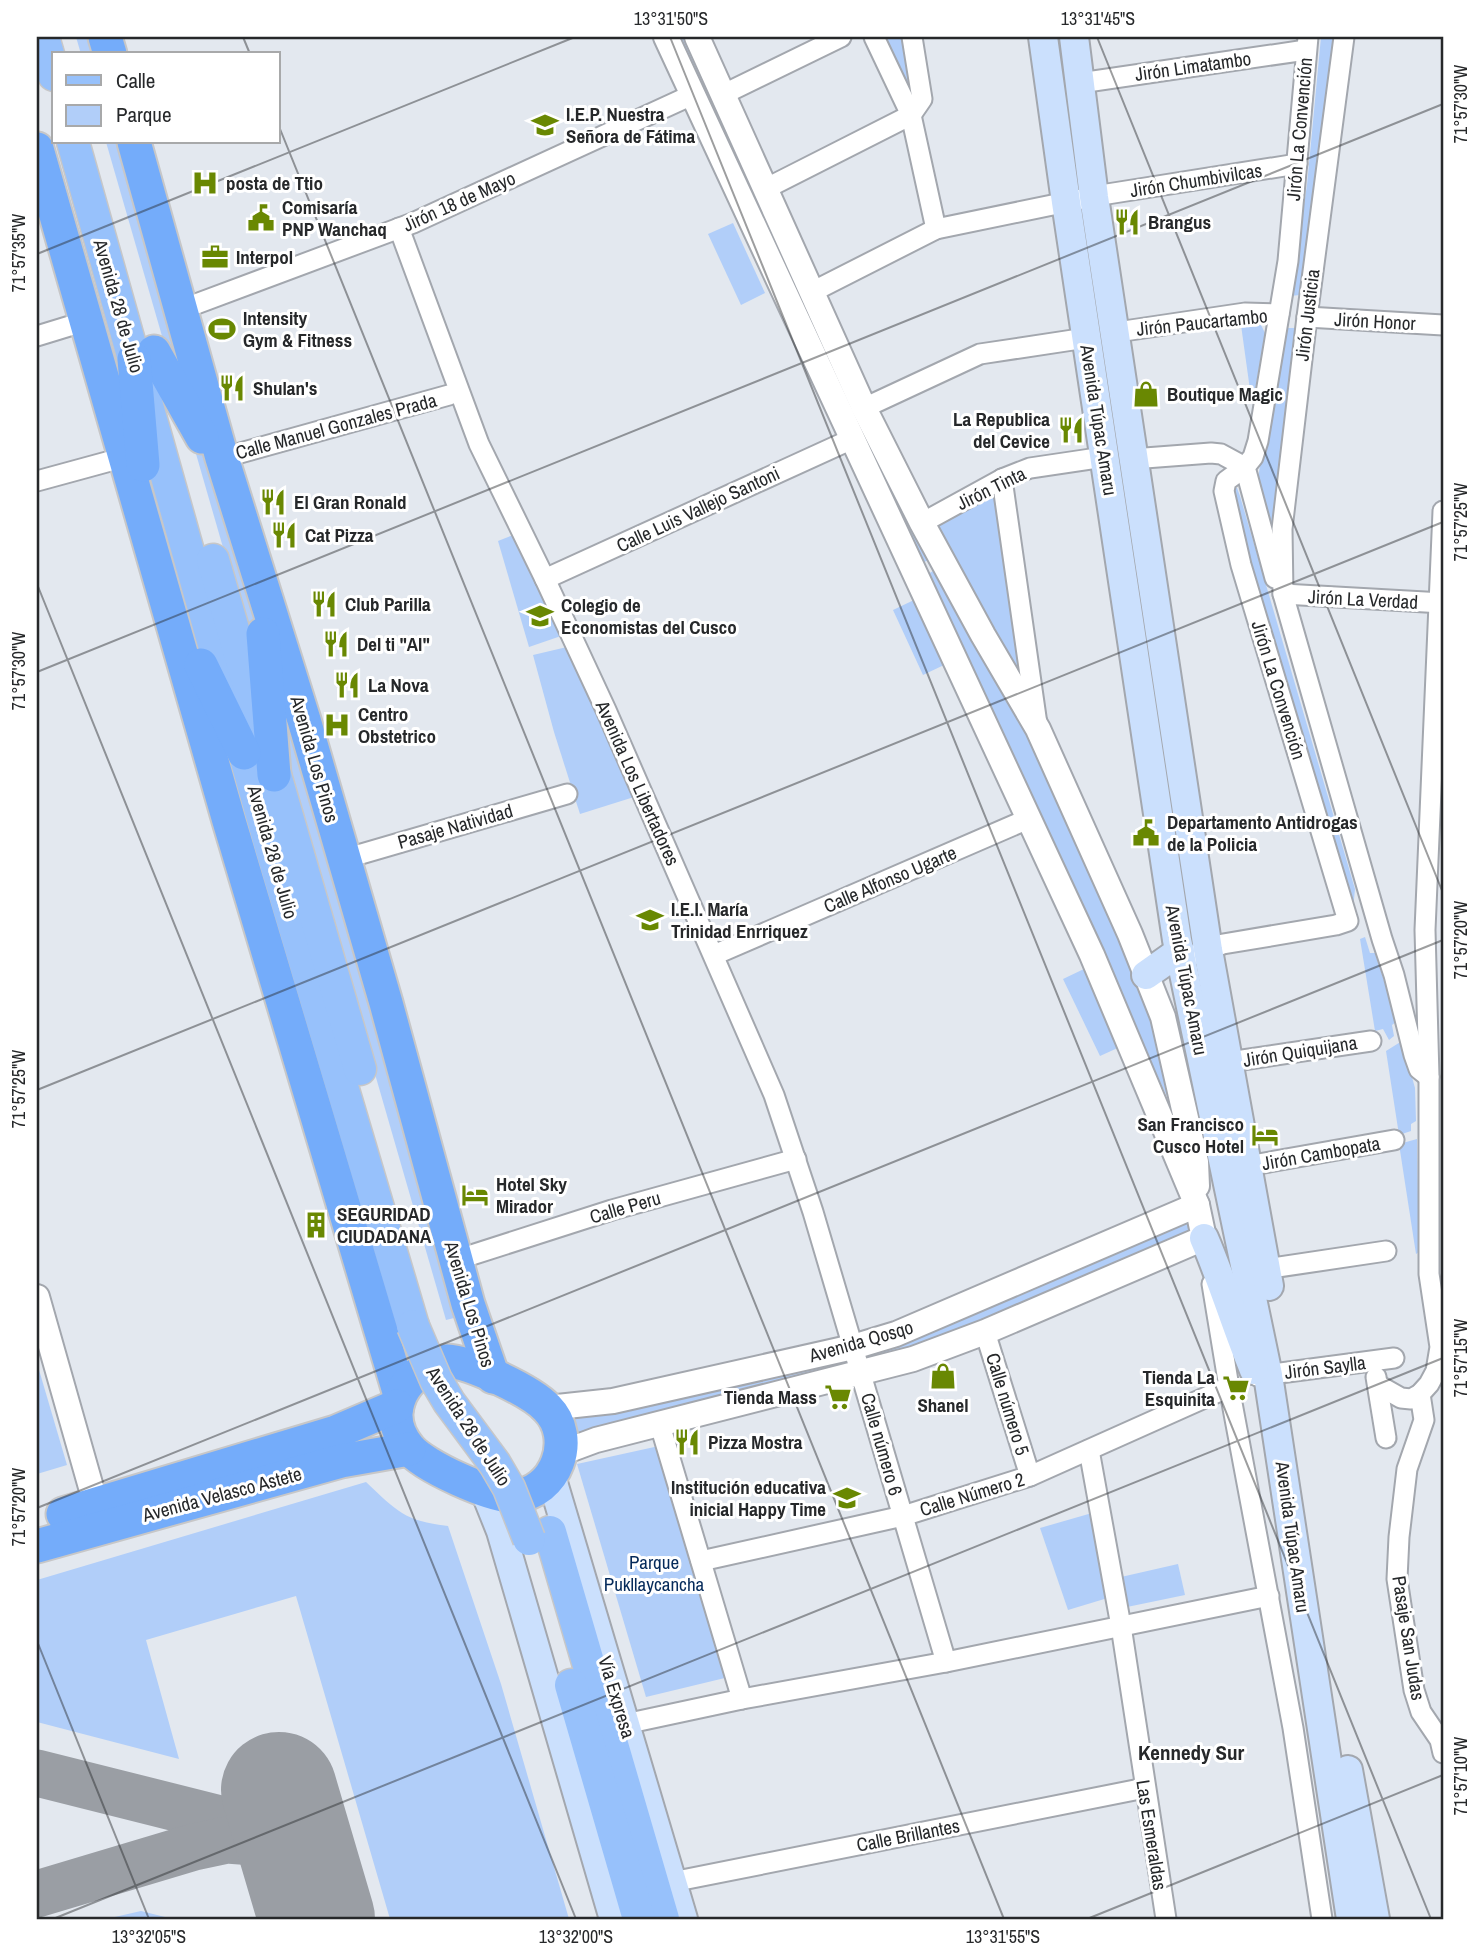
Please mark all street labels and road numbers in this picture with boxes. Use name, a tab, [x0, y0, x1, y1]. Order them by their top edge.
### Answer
street label: Jirón Limatambo	[1133, 45, 1253, 87]
street label: Jirón La Convención	[1280, 56, 1318, 202]
street label: Jirón Chumbivilcas	[1128, 157, 1264, 203]
street label: Jirón 18 de Mayo	[399, 165, 519, 237]
street label: Avenida 28 de Julio	[87, 235, 150, 376]
street label: Jirón Justicia	[1288, 267, 1326, 363]
street label: Jirón Paucartambo	[1135, 302, 1269, 342]
street label: Jirón Honor	[1334, 306, 1417, 336]
street label: Avenida Túpac Amaru	[1074, 342, 1124, 497]
street label: Calle Manuel Gonzales Prada	[233, 387, 440, 465]
street label: Calle Luis Vallejo Santoni	[612, 460, 784, 558]
street label: Jirón Tinta	[952, 460, 1030, 516]
street label: Jirón La Verdad	[1307, 583, 1419, 615]
street label: Jirón La Convención	[1246, 617, 1312, 763]
street label: Avenida Los Pinos	[284, 692, 346, 826]
street label: Avenida Los Libertadores	[589, 695, 686, 870]
street label: Avenida 28 de Julio	[241, 781, 304, 922]
street label: Pasaje Natividad	[394, 797, 516, 855]
street label: Calle Alfonso Ugarte	[820, 839, 960, 919]
street label: Avenida Túpac Amaru	[1160, 902, 1214, 1057]
street label: Jirón Quiquijana	[1241, 1029, 1359, 1073]
street label: Jirón Cambopata	[1260, 1130, 1382, 1176]
street label: Calle Peru	[586, 1184, 664, 1230]
street label: Avenida Los Pinos	[438, 1237, 502, 1370]
street label: Avenida Qosqo	[805, 1314, 916, 1369]
street label: Jirón Saylla	[1283, 1349, 1367, 1385]
street label: Calle número 5	[980, 1350, 1036, 1459]
street label: Avenida 28 de Julio	[420, 1360, 517, 1491]
street label: Calle número 6	[855, 1390, 909, 1498]
street label: Avenida Túpac Amaru	[1269, 1459, 1316, 1614]
street label: Avenida Velasco Astete	[139, 1460, 304, 1528]
street label: Calle Número 2	[916, 1466, 1028, 1522]
street label: Pasaje San Judas	[1386, 1574, 1432, 1702]
street label: Vía Expresa	[592, 1653, 642, 1742]
street label: Las Esmeraldas	[1130, 1778, 1174, 1892]
street label: Calle Brillantes	[854, 1812, 962, 1858]

